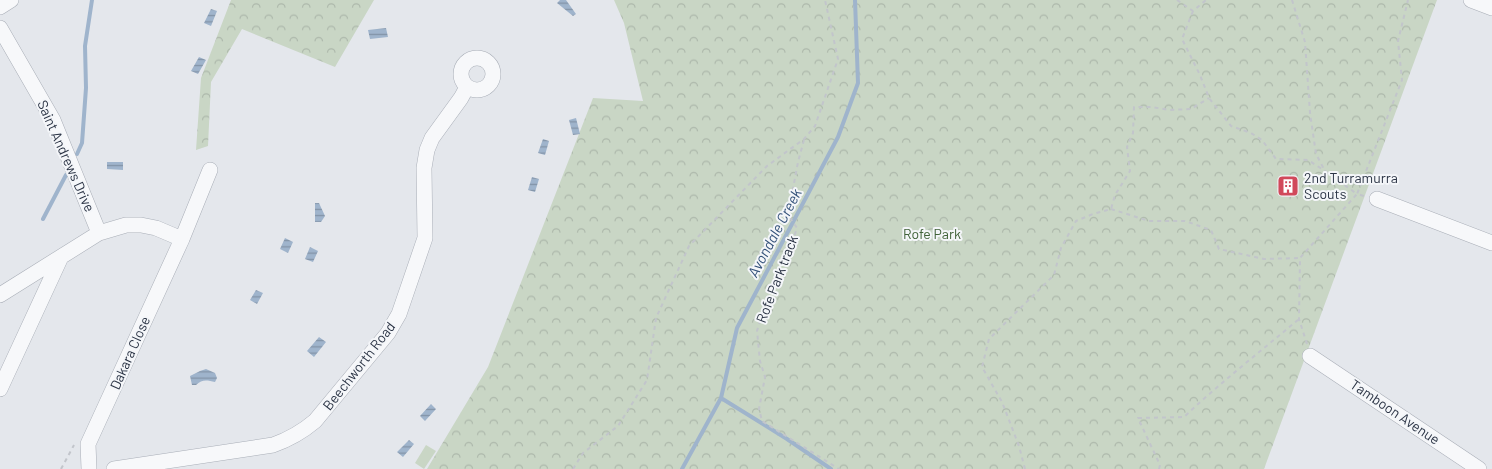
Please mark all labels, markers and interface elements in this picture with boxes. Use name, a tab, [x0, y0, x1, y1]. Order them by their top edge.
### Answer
street label: Saint Andrews Drive	[34, 97, 99, 214]
place label: 2nd Turramurra Scouts	[1304, 169, 1398, 202]
building icon: 2nd Turramurra Scouts	[1276, 174, 1300, 198]
water label: Avondale Creek	[743, 185, 805, 280]
park label: Rofe Park	[903, 225, 961, 242]
street label: Rofe Park track	[752, 233, 801, 325]
street label: Dakara Close	[106, 314, 153, 392]
street label: Beechworth Road	[319, 318, 398, 413]
street label: Tamboon Avenue	[1347, 375, 1443, 448]

